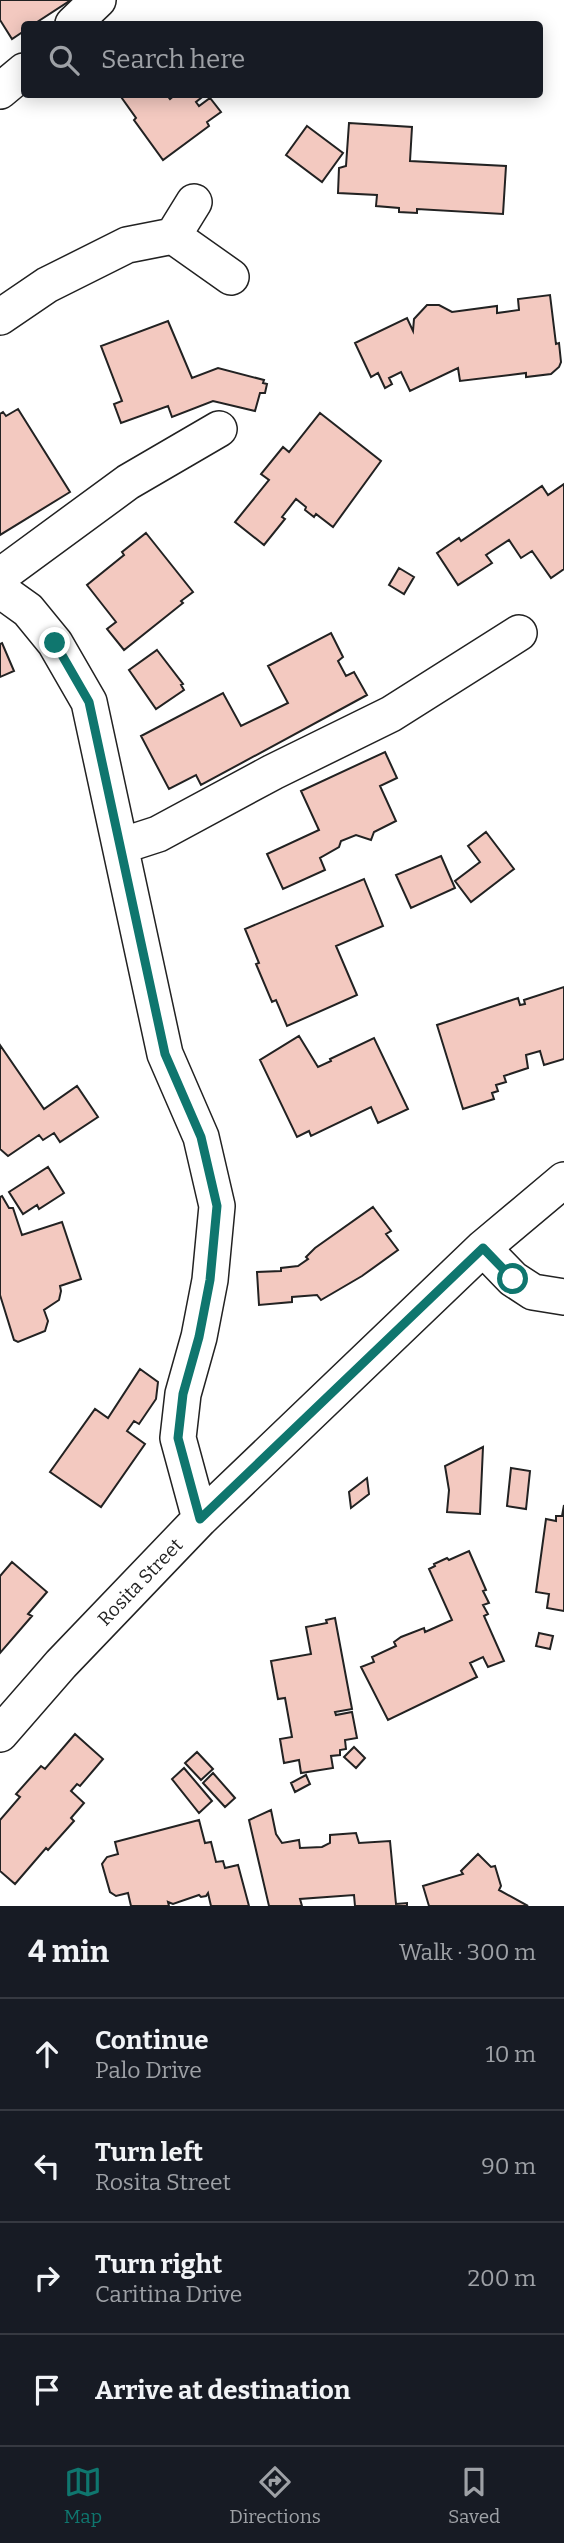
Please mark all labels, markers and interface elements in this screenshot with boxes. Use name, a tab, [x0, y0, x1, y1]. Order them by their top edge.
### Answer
search box	[21, 21, 543, 98]
icon: search	[45, 41, 83, 79]
text: Search here	[101, 44, 245, 75]
route end	[39, 627, 70, 658]
route start	[497, 1263, 528, 1294]
street label: Rosita Street	[93, 1534, 187, 1630]
text: 4 min	[28, 1934, 109, 1970]
text: Walk · 300 m	[399, 1938, 536, 1966]
text: Continue	[95, 2025, 209, 2056]
icon: ahead	[28, 2035, 66, 2073]
text: 10 m	[485, 2040, 536, 2068]
text: Palo Drive	[95, 2056, 202, 2084]
text: Turn left	[95, 2137, 203, 2168]
icon: left	[28, 2147, 66, 2185]
text: 90 m	[481, 2152, 536, 2180]
text: Rosita Street	[95, 2168, 231, 2196]
text: Turn right	[95, 2249, 222, 2280]
icon: right	[28, 2259, 66, 2297]
text: 200 m	[467, 2264, 536, 2292]
text: Caritina Drive	[95, 2280, 242, 2308]
icon: arrive	[28, 2371, 66, 2409]
text: Arrive at destination	[95, 2375, 350, 2406]
tab: Map	[64, 2463, 102, 2528]
tab: Directions	[229, 2463, 321, 2528]
tab: Saved	[448, 2463, 500, 2528]

